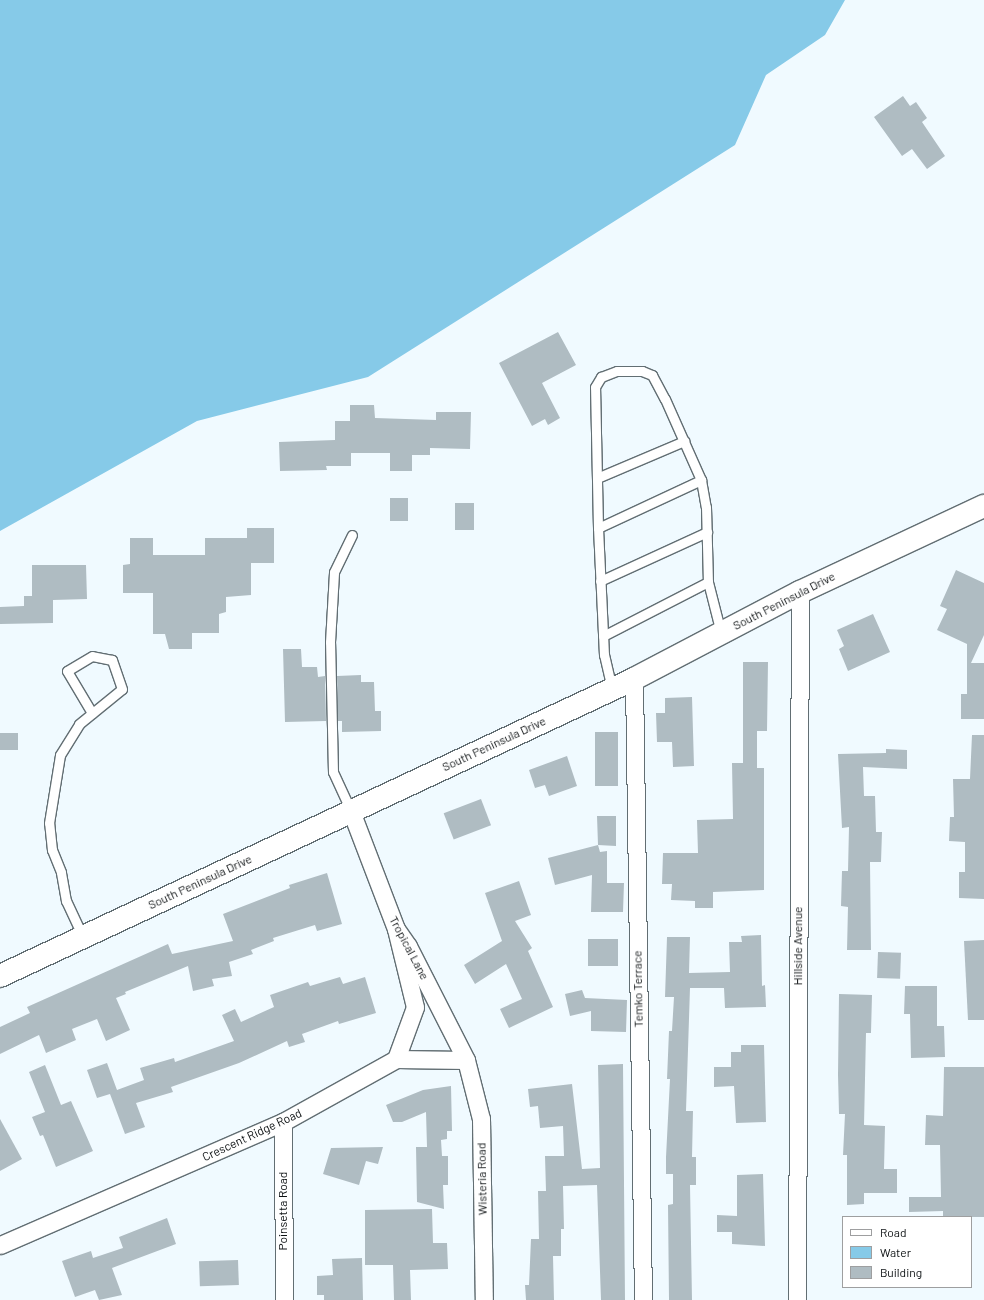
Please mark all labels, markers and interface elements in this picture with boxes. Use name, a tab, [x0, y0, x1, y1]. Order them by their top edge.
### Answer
street label: South Peninsula Drive	[731, 569, 837, 633]
street label: South Peninsula Drive	[440, 714, 548, 774]
street label: South Peninsula Drive	[146, 852, 254, 912]
street label: Hillside Avenue	[791, 907, 805, 985]
street label: Tropical Lane	[386, 914, 432, 982]
street label: Temko Terrace	[630, 950, 646, 1028]
street label: Crescent Ridge Road	[200, 1106, 304, 1164]
street label: Wisteria Road	[474, 1143, 490, 1215]
street label: Poinsetta Road	[276, 1172, 290, 1250]
legend	[842, 1216, 972, 1288]
text: Road	[880, 1225, 907, 1239]
text: Water	[880, 1245, 911, 1259]
text: Building	[880, 1265, 922, 1279]

